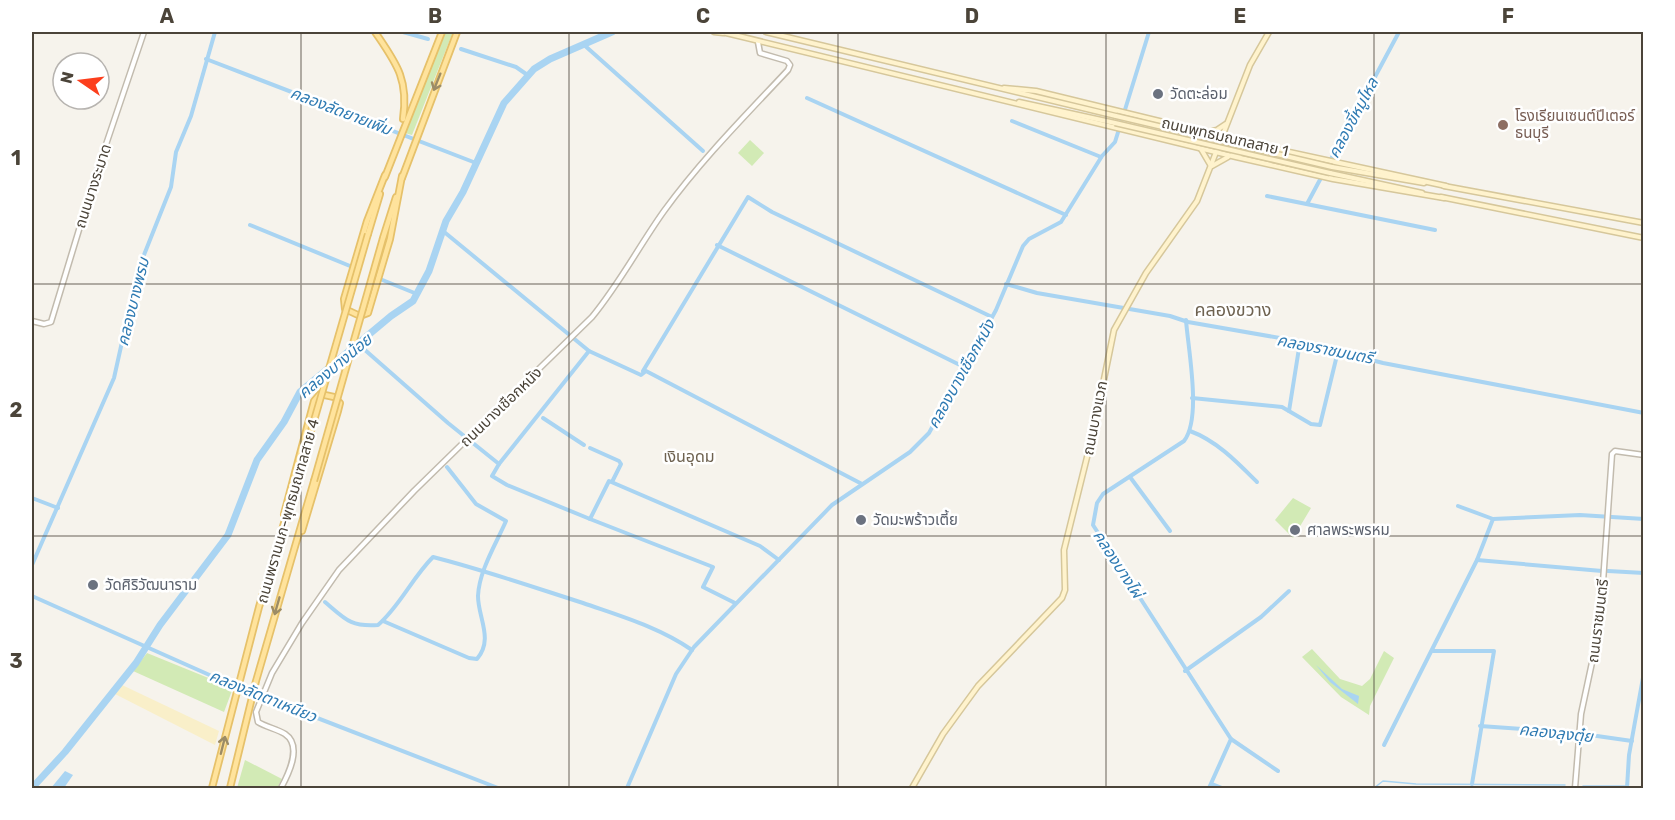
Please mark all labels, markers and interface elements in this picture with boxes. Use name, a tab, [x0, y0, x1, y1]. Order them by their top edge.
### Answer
text: A	[160, 4, 175, 28]
text: B	[428, 4, 442, 28]
text: C	[696, 4, 710, 28]
text: D	[965, 4, 979, 28]
text: E	[1234, 4, 1246, 28]
text: F	[1502, 4, 1514, 28]
north arrow	[51, 51, 111, 111]
text: N	[56, 70, 78, 85]
one-way arrow	[431, 72, 442, 91]
water label: คลองขี้หมูไหล	[1322, 73, 1383, 162]
water label: คลองลัดยายเพิ่ม	[288, 82, 396, 139]
place label: วัดตะล่อม	[1170, 85, 1228, 103]
marker: วัดตะล่อม	[1151, 87, 1165, 101]
place label: โรงเรียนเซนต์ปีเตอร์ ธนบุรี	[1515, 107, 1635, 142]
street label: ถนนพุทธมณฑลสาย 1	[1160, 114, 1290, 160]
marker: โรงเรียนเซนต์ปีเตอร์ ธนบุรี	[1496, 118, 1510, 132]
street label: ถนนบางระมาด	[71, 142, 115, 230]
text: 1	[11, 146, 21, 170]
water label: คลองบางพรม	[113, 255, 153, 348]
district label: คลองขวาง	[1194, 299, 1272, 321]
water label: คลองบางเชือกหนัง	[923, 315, 999, 432]
water label: คลองบางน้อย	[294, 329, 377, 402]
water label: คลองราชมนตรี	[1275, 330, 1377, 368]
street label: ถนนบางเชือกหนัง	[456, 363, 546, 451]
street label: ถนนบางแวก	[1079, 379, 1111, 457]
text: 2	[10, 398, 23, 422]
street label: ถนนพรานนก-พุทธมณฑลสาย 4	[253, 417, 323, 605]
district label: เงินอุดม	[663, 447, 715, 466]
place label: วัดมะพร้าวเตี้ย	[873, 509, 958, 529]
marker: วัดมะพร้าวเตี้ย	[854, 513, 868, 527]
place label: ศาลพระพรหม	[1307, 521, 1390, 539]
marker: ศาลพระพรหม	[1288, 523, 1302, 537]
water label: คลองบางไผ่	[1089, 527, 1148, 603]
place label: วัดศิริวัฒนาราม	[105, 576, 197, 594]
marker: วัดศิริวัฒนาราม	[86, 578, 100, 592]
street label: ถนนราชมนตรี	[1584, 578, 1612, 664]
one-way arrow	[271, 596, 283, 615]
text: 3	[9, 649, 23, 673]
water label: คลองลัดตาเหนียว	[207, 666, 320, 727]
water label: คลองลุงตุ๋ย	[1518, 720, 1595, 747]
one-way arrow	[218, 736, 229, 755]

